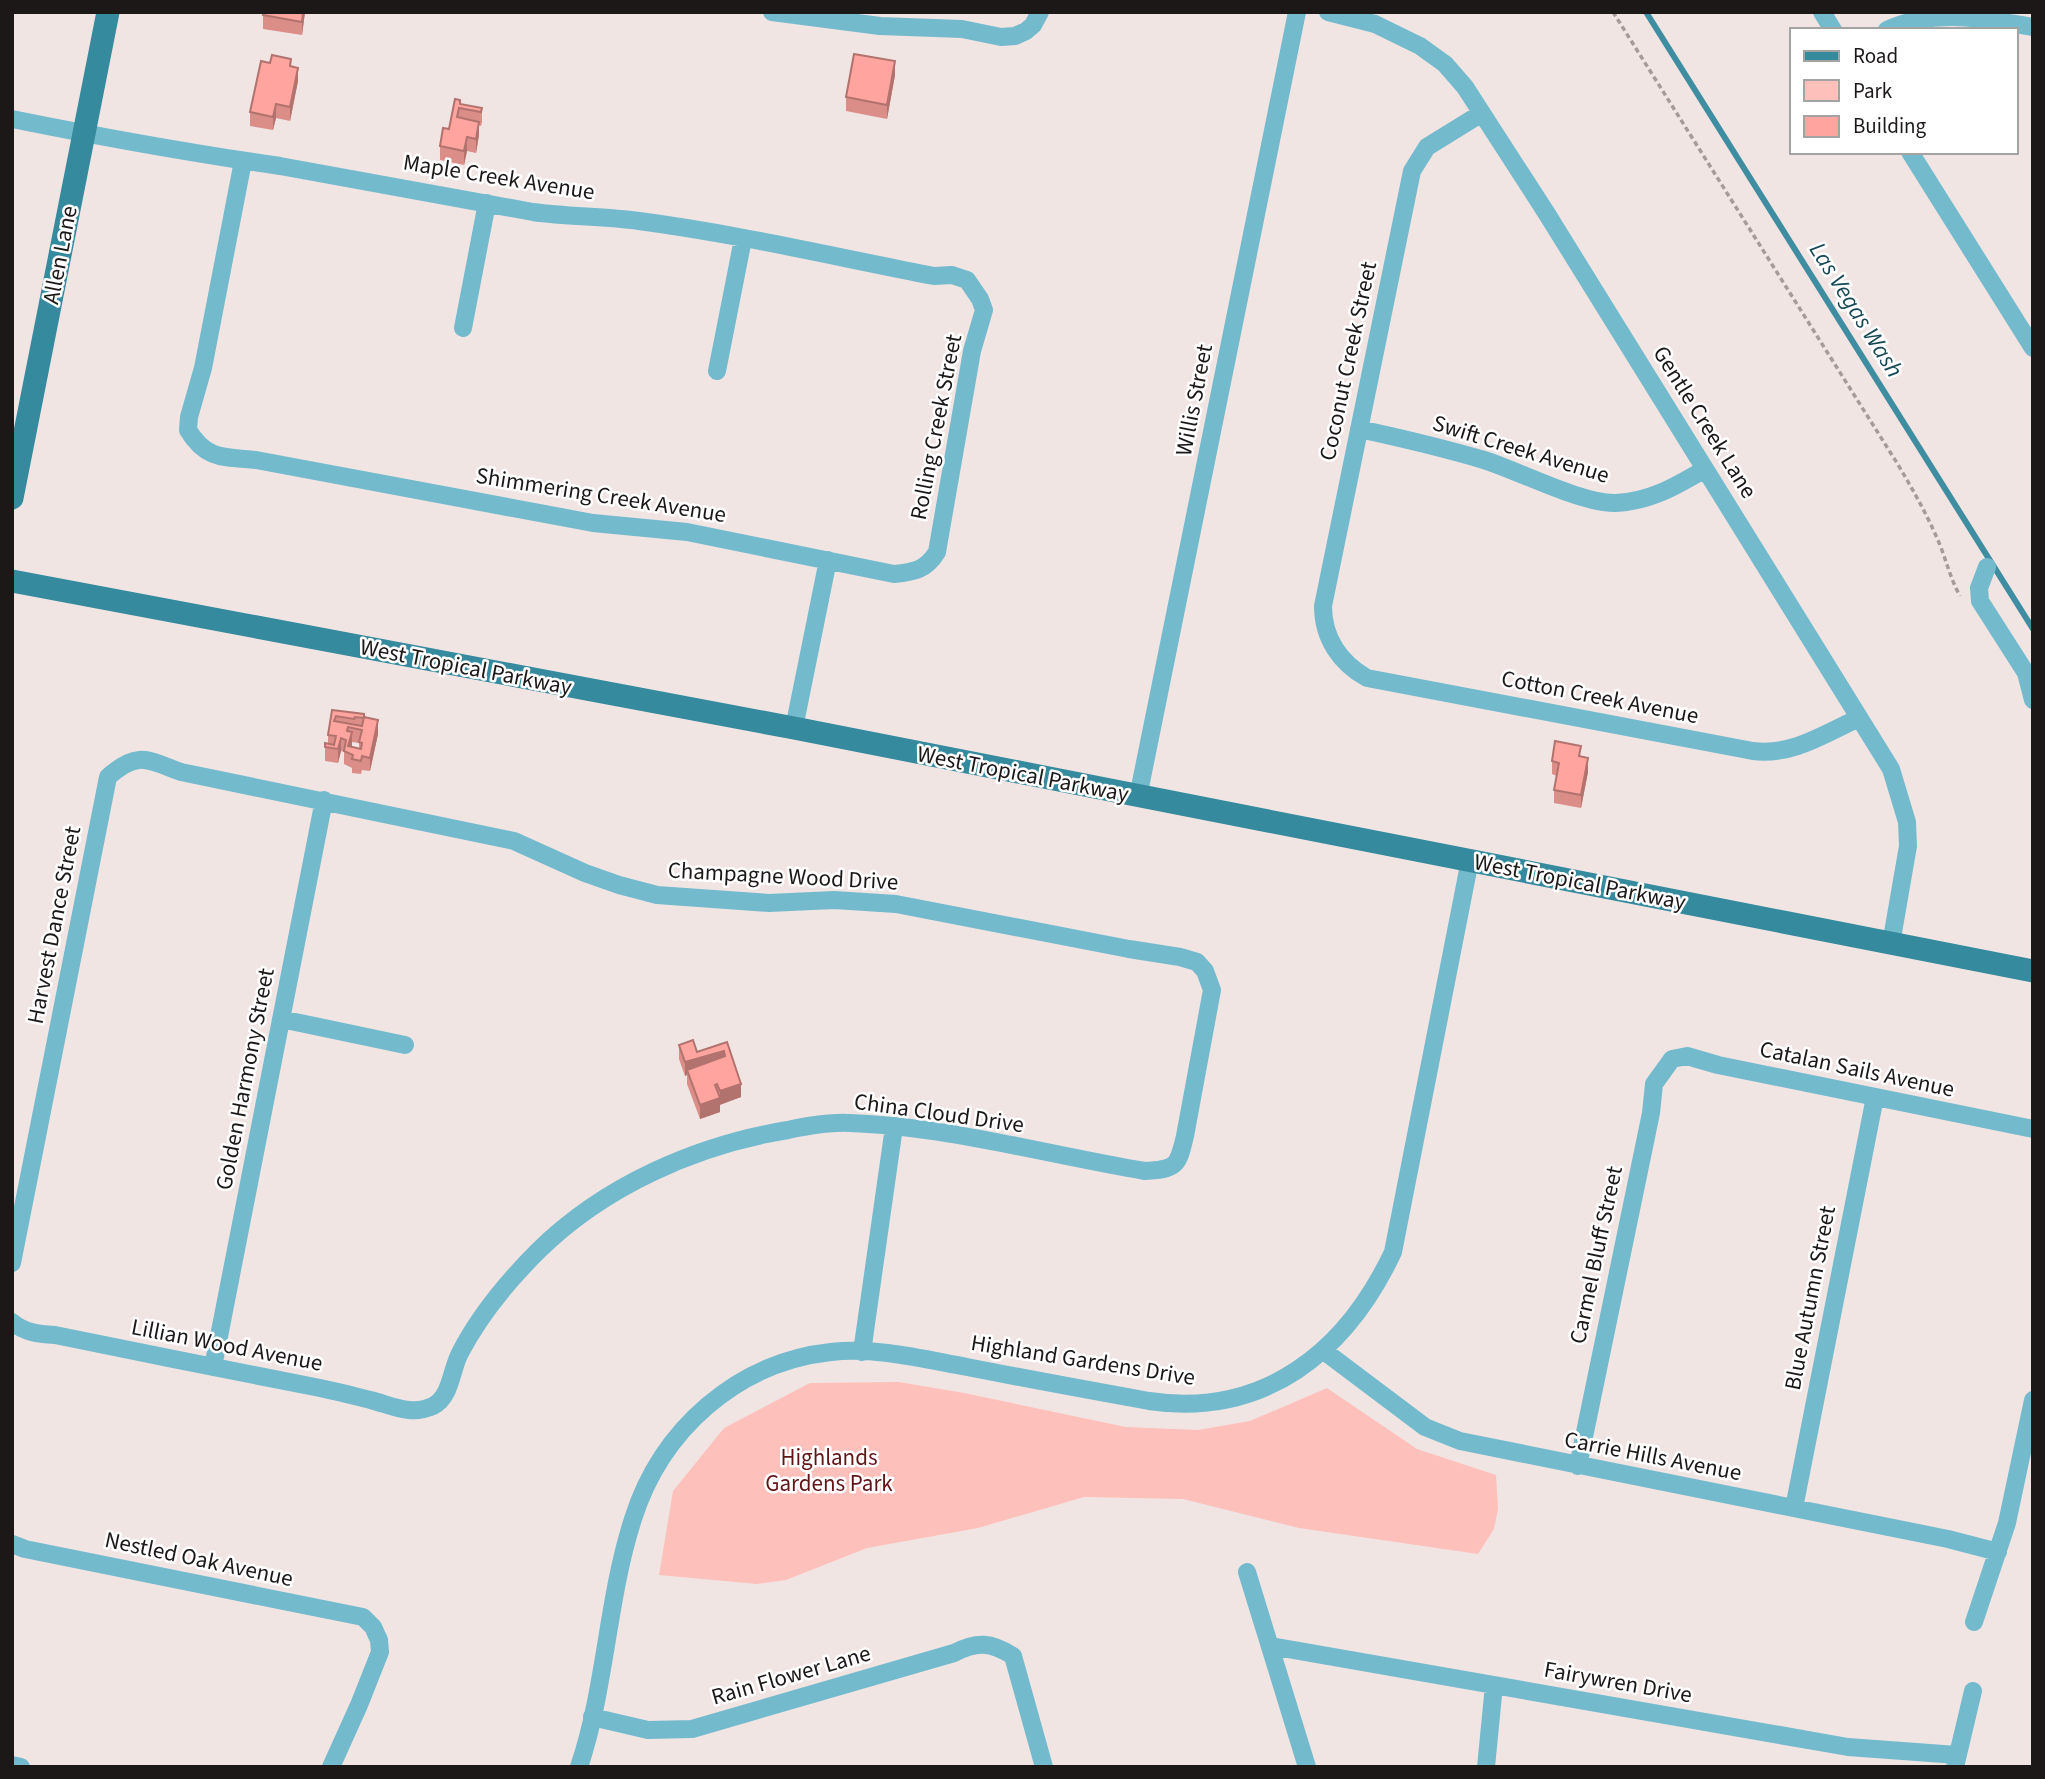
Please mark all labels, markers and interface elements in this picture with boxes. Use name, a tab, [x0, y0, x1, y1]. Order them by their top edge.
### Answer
legend	[1790, 28, 2017, 154]
text: Road	[1853, 41, 1898, 71]
text: Park	[1853, 76, 1893, 106]
text: Building	[1853, 111, 1927, 141]
street label: Maple Creek Avenue	[401, 146, 597, 208]
street label: Allen Lane	[34, 203, 86, 307]
water label: Las Vegas Wash	[1800, 235, 1912, 385]
street label: Coconut Creek Street	[1311, 258, 1385, 464]
street label: Rolling Creek Street	[902, 331, 970, 523]
street label: Gentle Creek Lane	[1645, 339, 1765, 505]
street label: Willis Street	[1167, 341, 1221, 459]
street label: Swift Creek Avenue	[1429, 406, 1613, 492]
street label: Shimmering Creek Avenue	[473, 459, 729, 531]
street label: West Tropical Parkway	[357, 630, 575, 704]
street label: Cotton Creek Avenue	[1499, 662, 1701, 732]
street label: West Tropical Parkway	[914, 737, 1132, 811]
street label: Harvest Dance Street	[19, 823, 89, 1027]
street label: West Tropical Parkway	[1471, 845, 1689, 919]
street label: Champagne Wood Drive	[667, 853, 899, 899]
street label: Golden Harmony Street	[207, 965, 283, 1193]
street label: Catalan Sails Avenue	[1757, 1032, 1957, 1106]
street label: China Cloud Drive	[852, 1085, 1026, 1141]
street label: Carmel Bluff Street	[1561, 1163, 1631, 1347]
street label: Blue Autumn Street	[1776, 1203, 1844, 1393]
street label: Lillian Wood Avenue	[129, 1310, 325, 1380]
street label: Highland Gardens Drive	[969, 1326, 1197, 1394]
street label: Carrie Hills Avenue	[1562, 1423, 1744, 1489]
park label: Highlands Gardens Park	[765, 1441, 893, 1500]
street label: Nestled Oak Avenue	[102, 1523, 296, 1595]
street label: Rain Flower Lane	[708, 1637, 874, 1713]
street label: Fairywren Drive	[1541, 1653, 1695, 1711]

